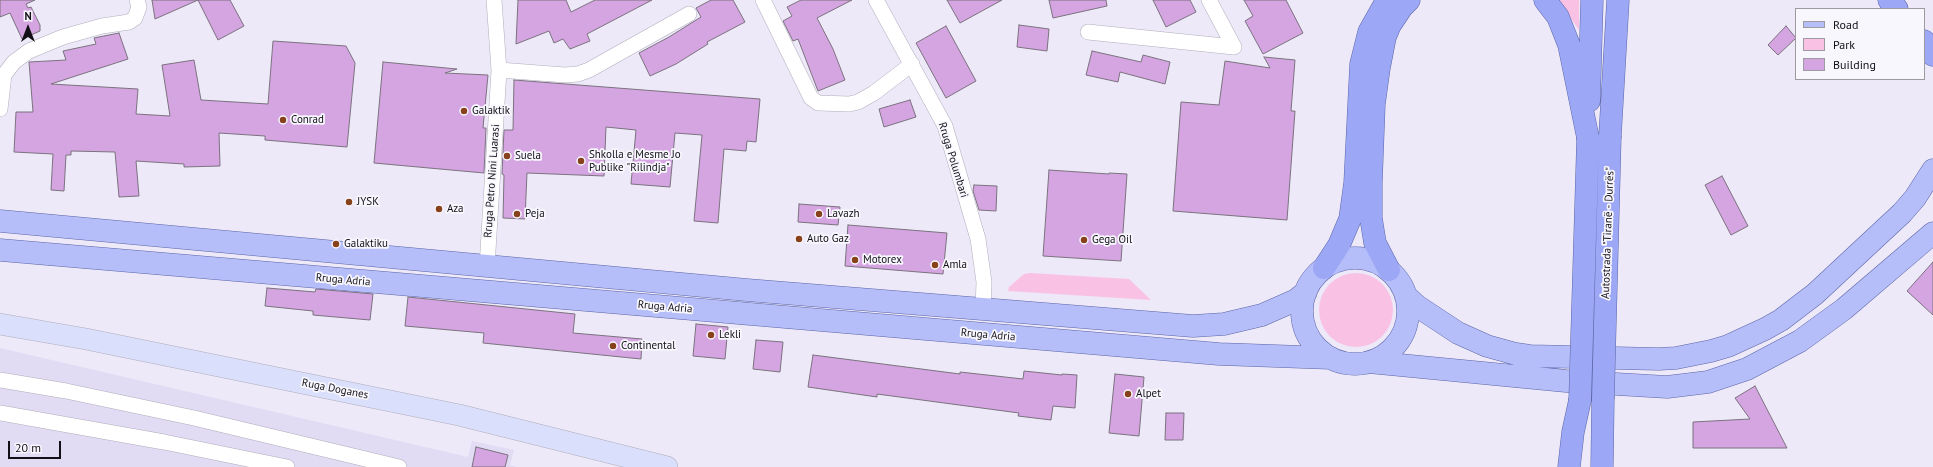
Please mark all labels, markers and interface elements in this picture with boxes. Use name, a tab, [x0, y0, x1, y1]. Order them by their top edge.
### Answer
north arrow	[8, 8, 48, 48]
legend	[1795, 8, 1925, 80]
text: N	[24, 9, 32, 23]
text: Road	[1833, 17, 1858, 32]
text: Park	[1833, 37, 1855, 52]
text: Building	[1833, 57, 1876, 72]
place label: Galaktik	[472, 104, 510, 118]
marker: Galaktik	[459, 106, 469, 116]
place label: Conrad	[291, 113, 324, 127]
marker: Conrad	[278, 115, 288, 125]
street label: Rruga Polumbari	[935, 121, 971, 199]
street label: Rruga Petro Nini Luarasi	[481, 124, 503, 238]
place label: Shkolla e Mesme Jo Publike "Rilindja"	[589, 148, 681, 174]
place label: Suela	[515, 149, 541, 163]
marker: Suela	[502, 151, 512, 161]
marker: Shkolla e Mesme Jo Publike "Rilindja"	[576, 156, 586, 166]
street label: Autostrada "Tiranë - Durrës"	[1599, 167, 1617, 299]
place label: JYSK	[357, 195, 379, 209]
marker: JYSK	[344, 197, 354, 207]
place label: Aza	[447, 202, 464, 216]
marker: Aza	[434, 204, 444, 214]
place label: Peja	[525, 207, 545, 221]
place label: Lavazh	[827, 207, 860, 221]
marker: Peja	[512, 209, 522, 219]
marker: Lavazh	[814, 209, 824, 219]
place label: Auto Gaz	[807, 232, 849, 246]
place label: Gega Oil	[1092, 233, 1132, 247]
marker: Auto Gaz	[794, 234, 804, 244]
marker: Gega Oil	[1079, 235, 1089, 245]
place label: Galaktiku	[344, 237, 388, 251]
marker: Galaktiku	[331, 239, 341, 249]
place label: Motorex	[863, 253, 902, 267]
marker: Motorex	[850, 255, 860, 265]
place label: Amla	[943, 258, 967, 272]
marker: Amla	[930, 260, 940, 270]
street label: Rruga Adria	[315, 271, 371, 289]
street label: Rruga Adria	[637, 298, 693, 316]
street label: Rruga Adria	[960, 326, 1016, 344]
place label: Lekli	[719, 328, 741, 342]
marker: Lekli	[706, 330, 716, 340]
place label: Continental	[621, 339, 676, 353]
marker: Continental	[608, 341, 618, 351]
street label: Ruga Doganes	[301, 376, 369, 402]
place label: Alpet	[1136, 387, 1161, 401]
marker: Alpet	[1123, 389, 1133, 399]
scale bar	[10, 433, 63, 459]
text: 20 m	[15, 440, 41, 455]

